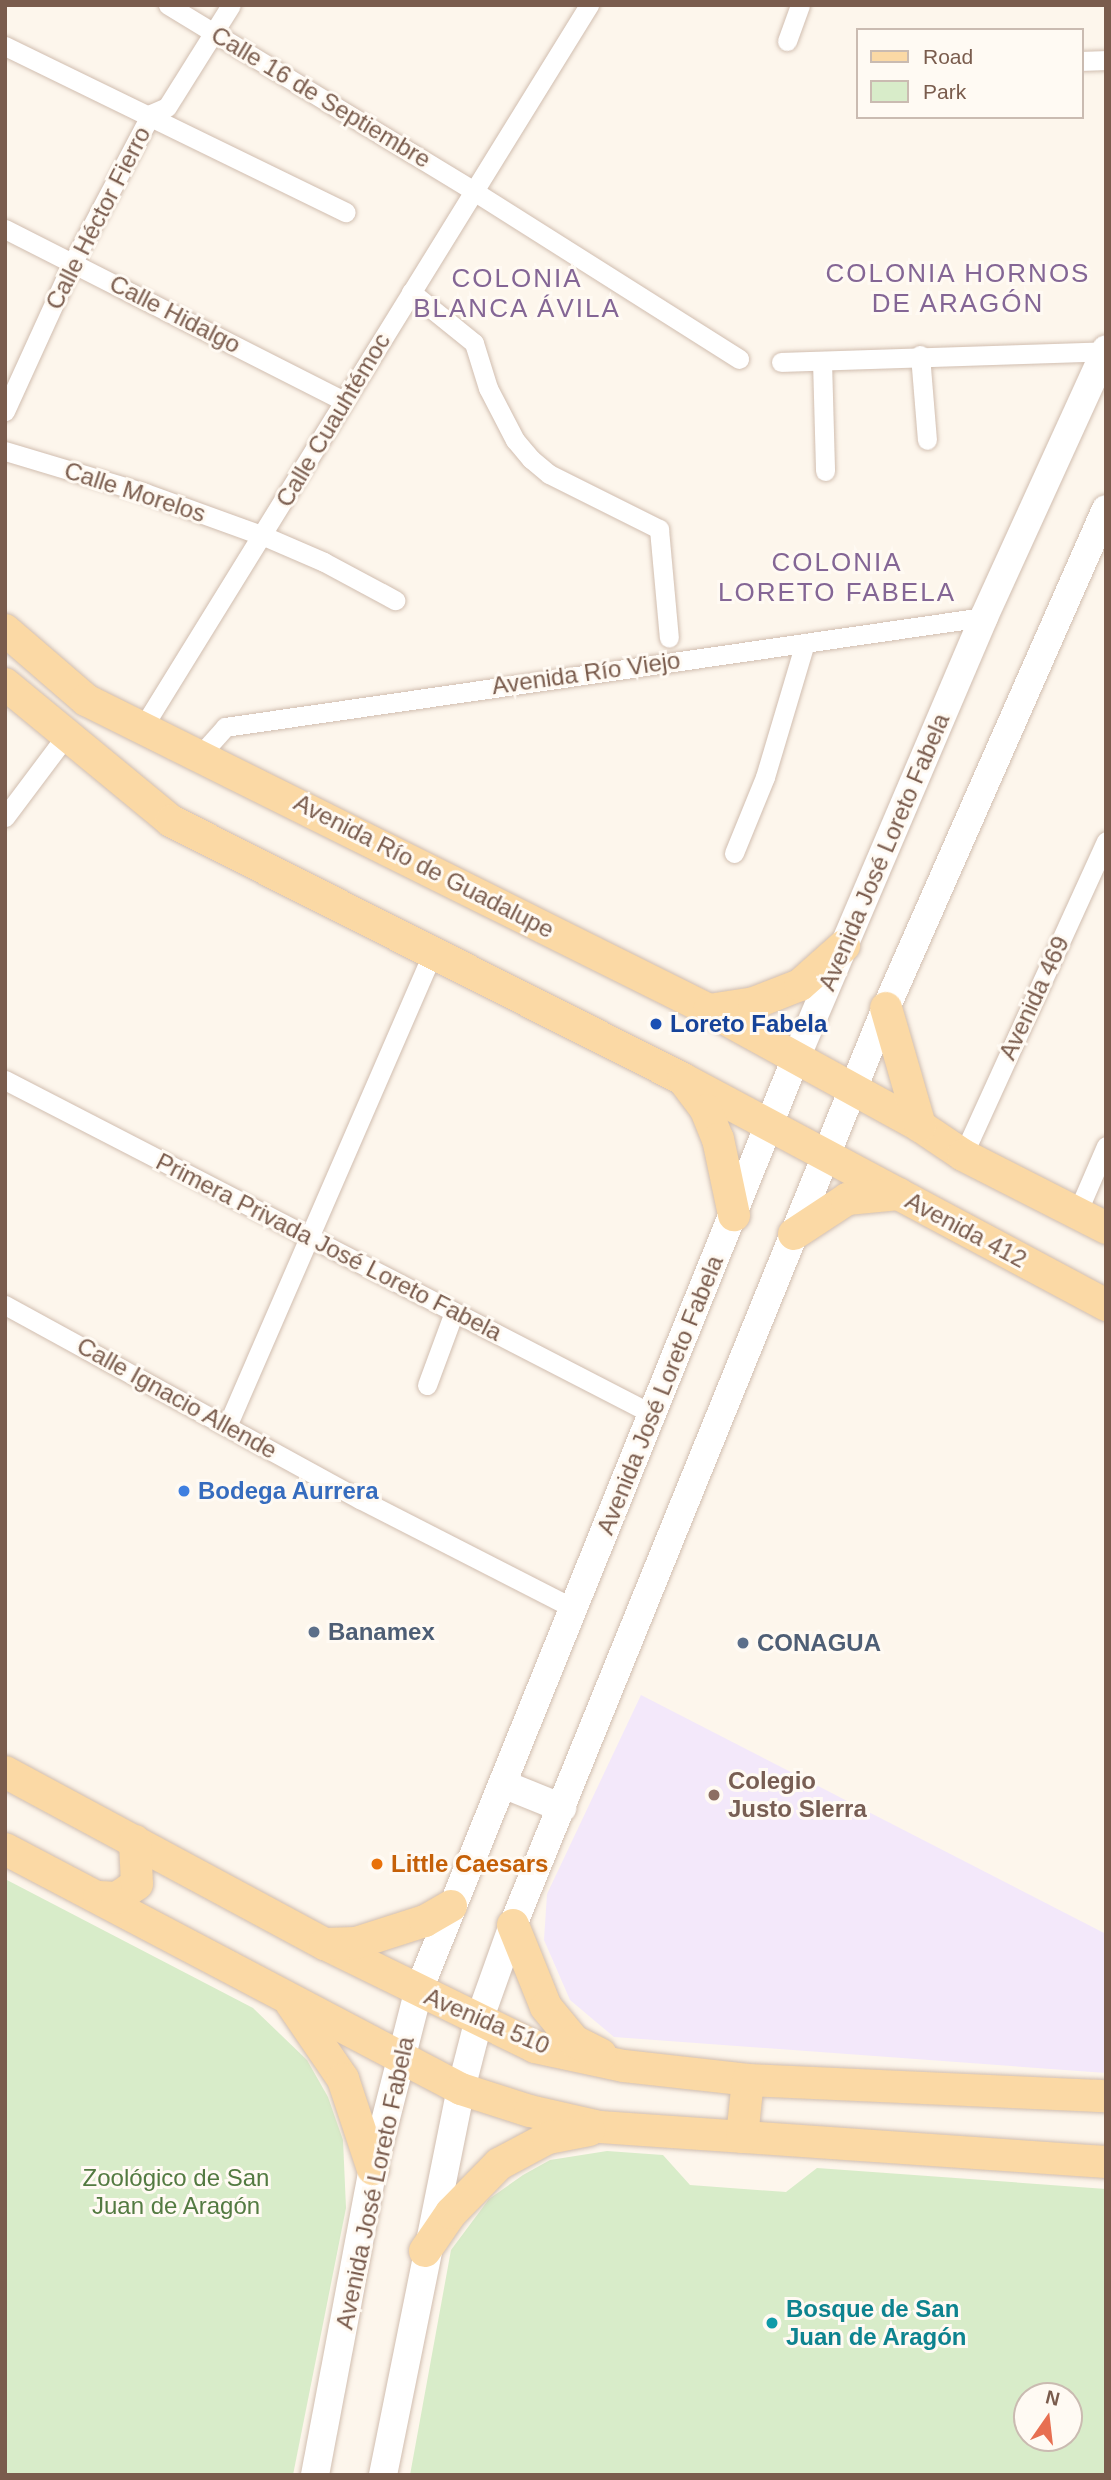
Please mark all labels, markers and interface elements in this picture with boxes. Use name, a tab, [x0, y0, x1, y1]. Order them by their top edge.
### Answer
street label: Calle 16 de Septiembre	[206, 20, 436, 174]
legend	[856, 28, 1083, 119]
text: Road	[923, 45, 973, 68]
text: Park	[923, 80, 966, 103]
street label: Calle Héctor Fierro	[39, 122, 157, 314]
district label: COLONIA HORNOS DE ARAGÓN	[827, 258, 1089, 320]
district label: COLONIA BLANCA ÁVILA	[414, 263, 620, 324]
street label: Calle Hidalgo	[105, 269, 245, 359]
street label: Calle Cuauhtémoc	[270, 328, 396, 512]
street label: Calle Morelos	[61, 456, 209, 528]
district label: COLONIA LORETO FABELA	[720, 547, 954, 608]
street label: Avenida Río Viejo	[490, 646, 682, 700]
street label: Avenida José Loreto Fabela	[812, 709, 956, 995]
street label: Avenida Río de Guadalupe	[289, 788, 559, 944]
street label: Avenida 469	[993, 932, 1075, 1064]
place label: Loreto Fabela	[670, 1010, 827, 1038]
marker: Loreto Fabela	[648, 1016, 664, 1032]
street label: Primera Privada José Loreto Fabela	[151, 1147, 507, 1347]
street label: Avenida 412	[901, 1186, 1031, 1274]
street label: Avenida José Loreto Fabela	[591, 1251, 729, 1539]
street label: Calle Ignacio Allende	[71, 1331, 283, 1465]
place label: Bodega Aurrera	[198, 1477, 379, 1505]
marker: Bodega Aurrera	[176, 1483, 192, 1499]
place label: Banamex	[328, 1618, 435, 1646]
marker: Banamex	[306, 1624, 322, 1640]
place label: CONAGUA	[757, 1629, 881, 1657]
marker: CONAGUA	[735, 1635, 751, 1651]
place label: Colegio Justo SIerra	[728, 1767, 867, 1823]
marker: Colegio Justo SIerra	[706, 1787, 722, 1803]
place label: Little Caesars	[391, 1850, 548, 1878]
marker: Little Caesars	[369, 1856, 385, 1872]
street label: Avenida 510	[420, 1982, 554, 2060]
street label: Avenida José Loreto Fabela	[330, 2034, 420, 2332]
park label: Zoológico de San Juan de Aragón	[83, 2164, 269, 2220]
place label: Bosque de San Juan de Aragón	[786, 2295, 967, 2351]
marker: Bosque de San Juan de Aragón	[764, 2315, 780, 2331]
north arrow	[1013, 2382, 1083, 2452]
text: N	[1044, 2386, 1062, 2410]

